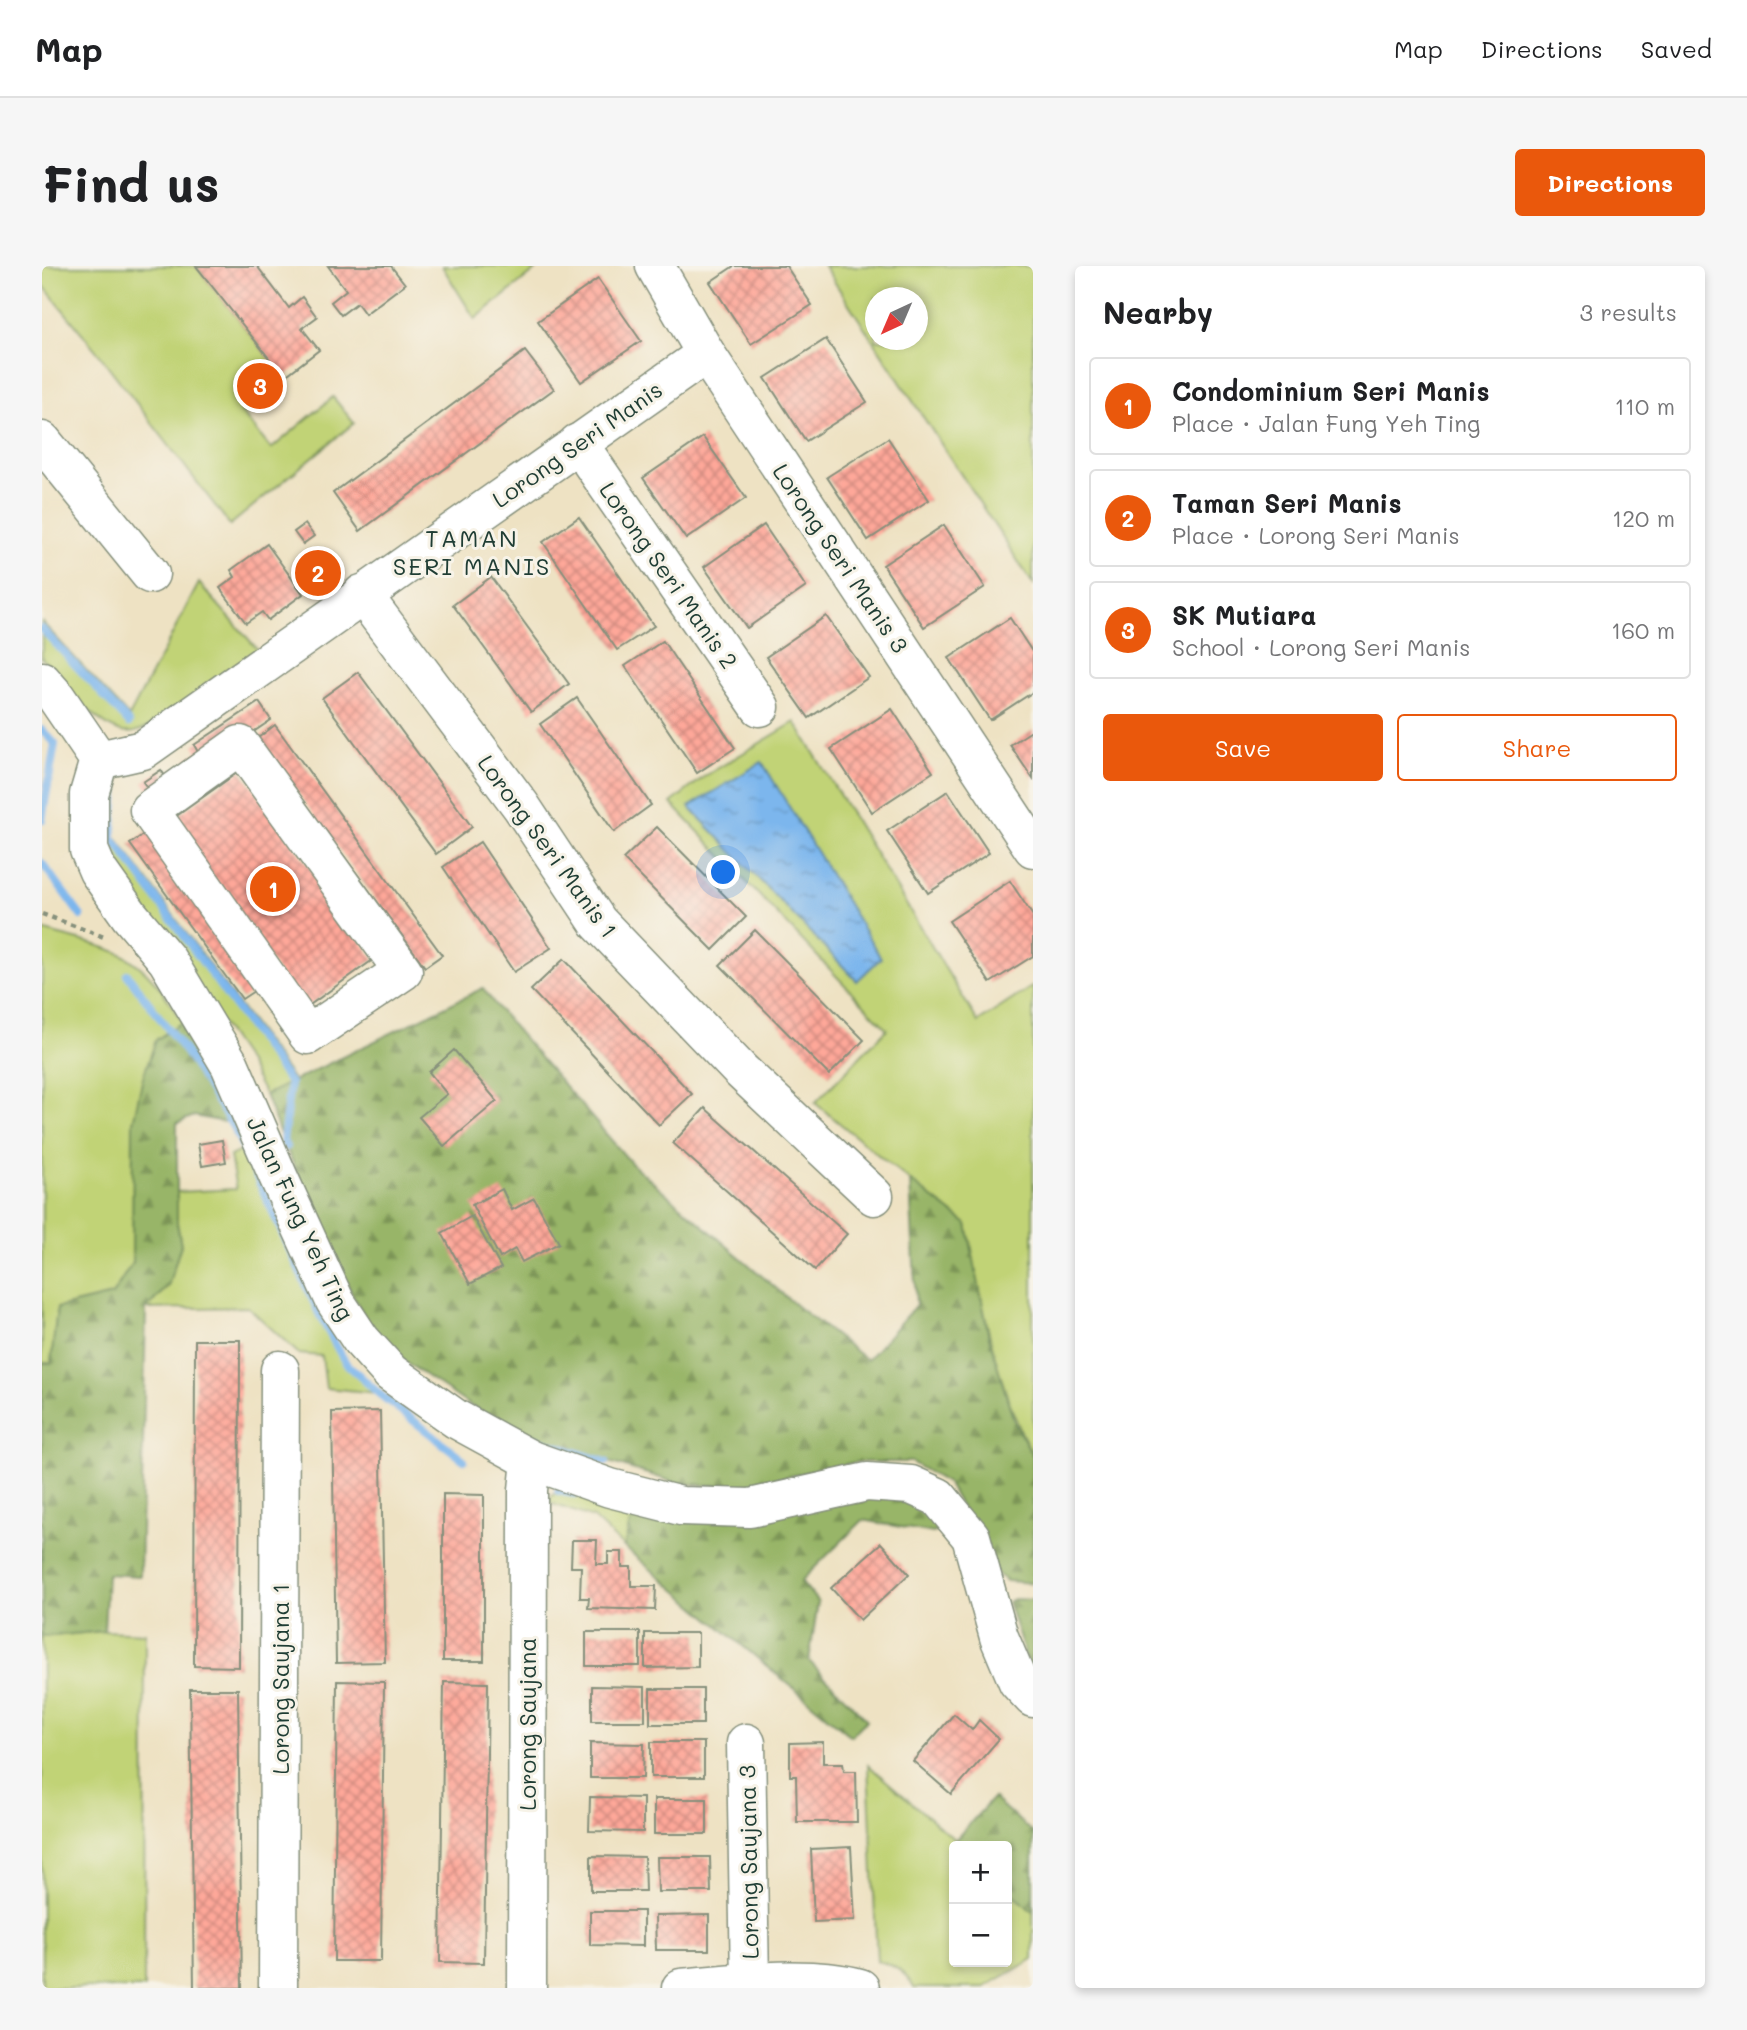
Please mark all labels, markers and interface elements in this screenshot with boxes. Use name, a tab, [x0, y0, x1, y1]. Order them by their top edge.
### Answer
text: Map	[35, 27, 103, 70]
text: Map	[1394, 33, 1443, 64]
text: Directions	[1481, 33, 1603, 64]
text: Saved	[1641, 33, 1712, 64]
button: Directions	[1515, 149, 1705, 216]
text: Find us	[42, 151, 220, 214]
north arrow	[865, 287, 928, 350]
text: Nearby	[1103, 292, 1213, 332]
text: 3 results	[1580, 297, 1677, 327]
pin: 3	[237, 360, 283, 412]
street label: Lorong Seri Manis	[486, 374, 668, 514]
text: Condominium Seri Manis	[1172, 374, 1490, 408]
text: 1	[1123, 391, 1133, 421]
text: 110 m	[1615, 391, 1675, 421]
text: Place · Jalan Fung Yeh Ting	[1172, 408, 1480, 438]
street label: Lorong Seri Manis 3	[767, 458, 915, 658]
street label: Lorong Seri Manis 2	[593, 476, 745, 674]
text: Taman Seri Manis	[1172, 486, 1402, 520]
text: 2	[1122, 503, 1134, 533]
text: 120 m	[1612, 503, 1675, 533]
text: Place · Lorong Seri Manis	[1172, 520, 1460, 550]
district label: TAMAN SERI MANIS	[393, 522, 551, 581]
pin: 2	[295, 547, 341, 599]
text: SK Mutiara	[1172, 598, 1316, 632]
text: 3	[1121, 615, 1135, 645]
text: 160 m	[1611, 615, 1675, 645]
text: School · Lorong Seri Manis	[1172, 632, 1470, 662]
button: Save	[1103, 714, 1383, 781]
button: Share	[1397, 714, 1677, 781]
street label: Lorong Seri Manis 1	[472, 749, 624, 943]
your location	[706, 855, 740, 889]
pin: 1	[250, 863, 296, 915]
street label: Jalan Fung Yeh Ting	[241, 1111, 361, 1325]
street label: Lorong Saujana 1	[265, 1584, 295, 1775]
street label: Lorong Saujana	[512, 1637, 542, 1811]
street label: Lorong Saujana 3	[731, 1765, 765, 1959]
map controls	[949, 1841, 1012, 1967]
button: +	[949, 1841, 1012, 1904]
button: −	[949, 1904, 1012, 1967]

